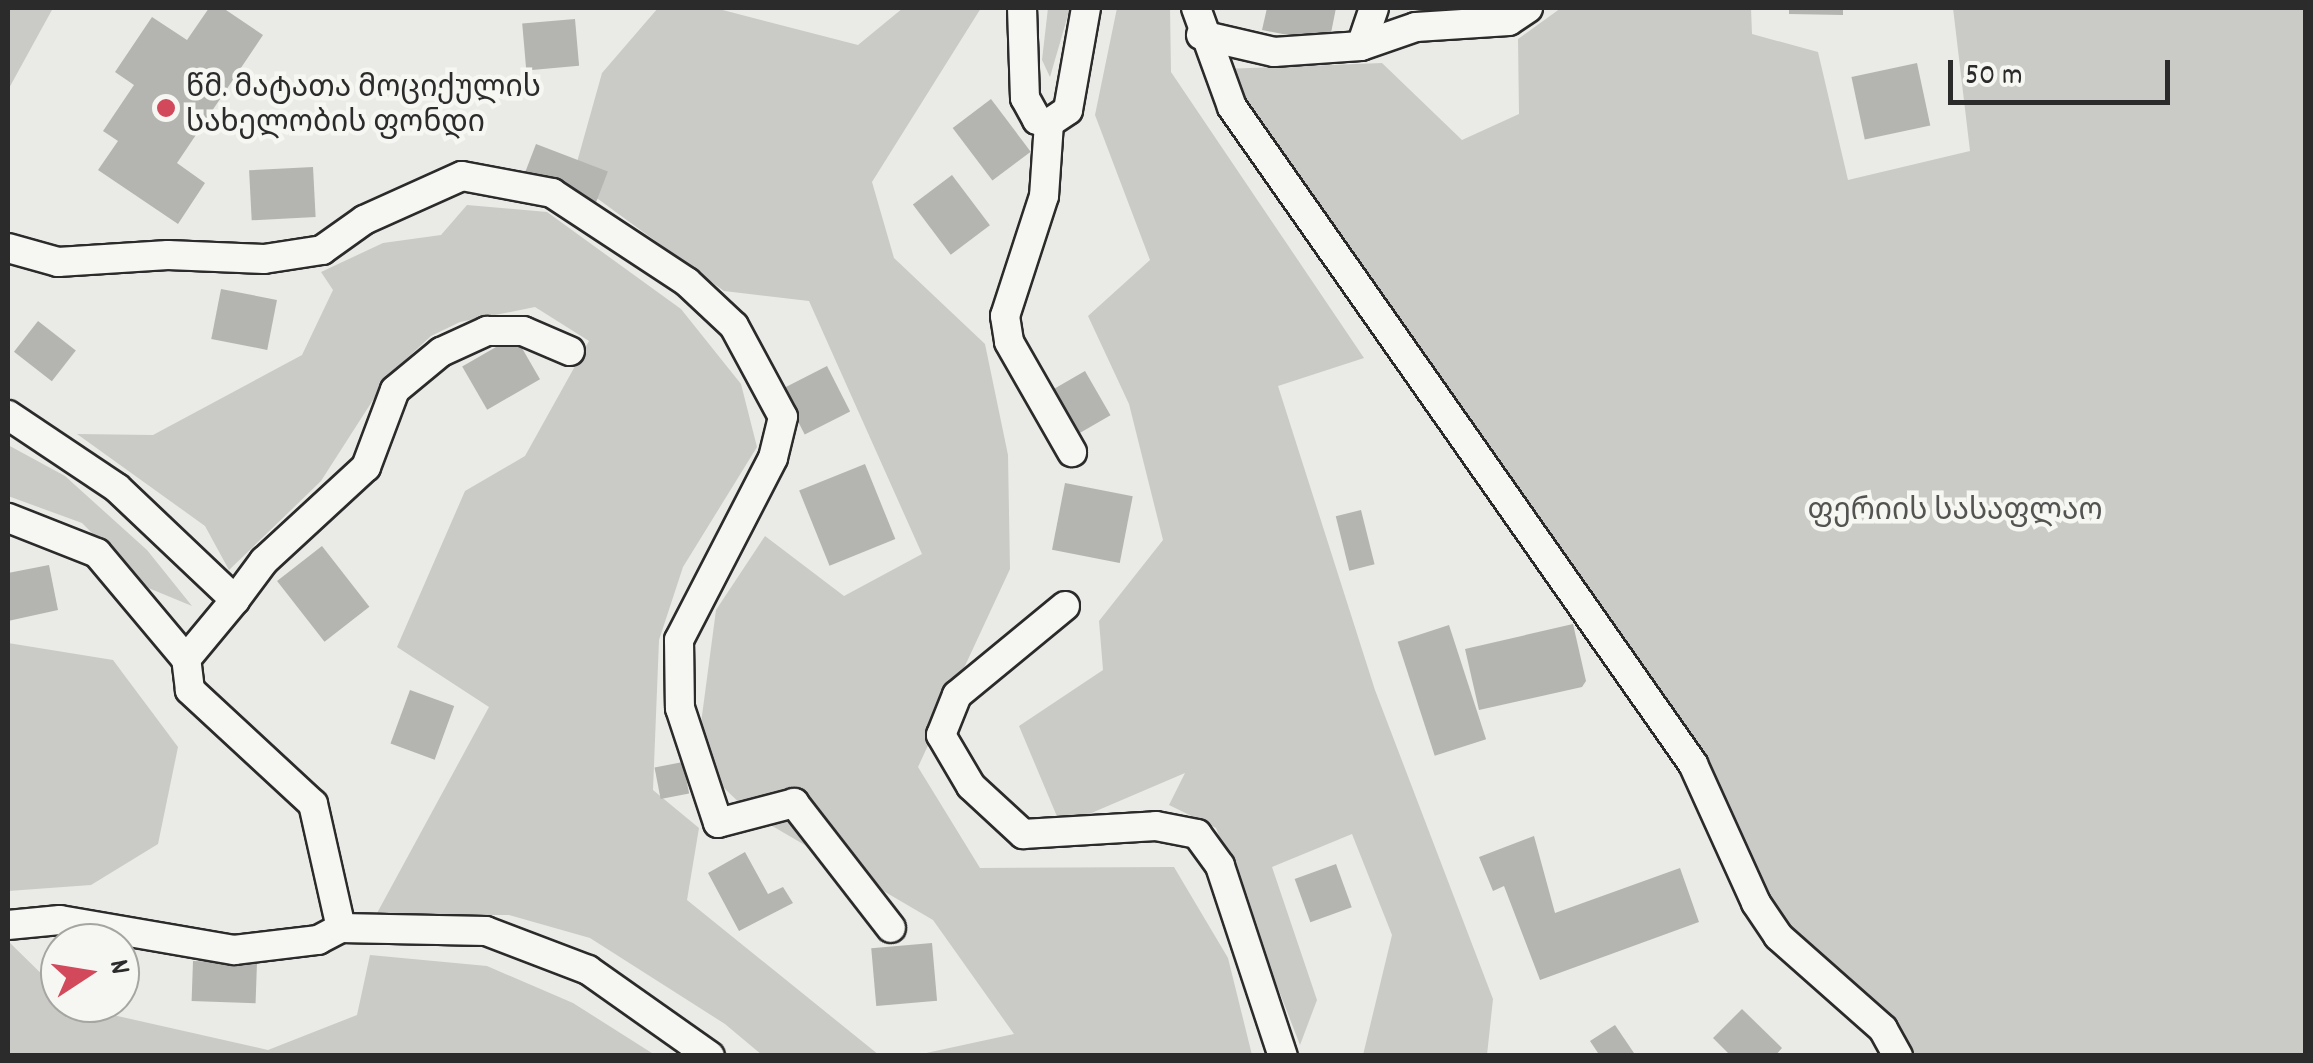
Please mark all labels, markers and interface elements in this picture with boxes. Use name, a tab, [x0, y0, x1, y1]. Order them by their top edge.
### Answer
scale bar	[1953, 40, 2176, 102]
text: 50 m	[1965, 56, 2023, 99]
place label: წმ. მატათა მოციქულის სახელობის ფონდი	[186, 73, 541, 144]
marker: წმ. მატათა მოციქულის სახელობის ფონდი	[155, 97, 177, 119]
park label: ფერიის სასაფლაო	[1807, 496, 2103, 532]
north arrow	[40, 923, 140, 1023]
text: N	[96, 956, 138, 978]

